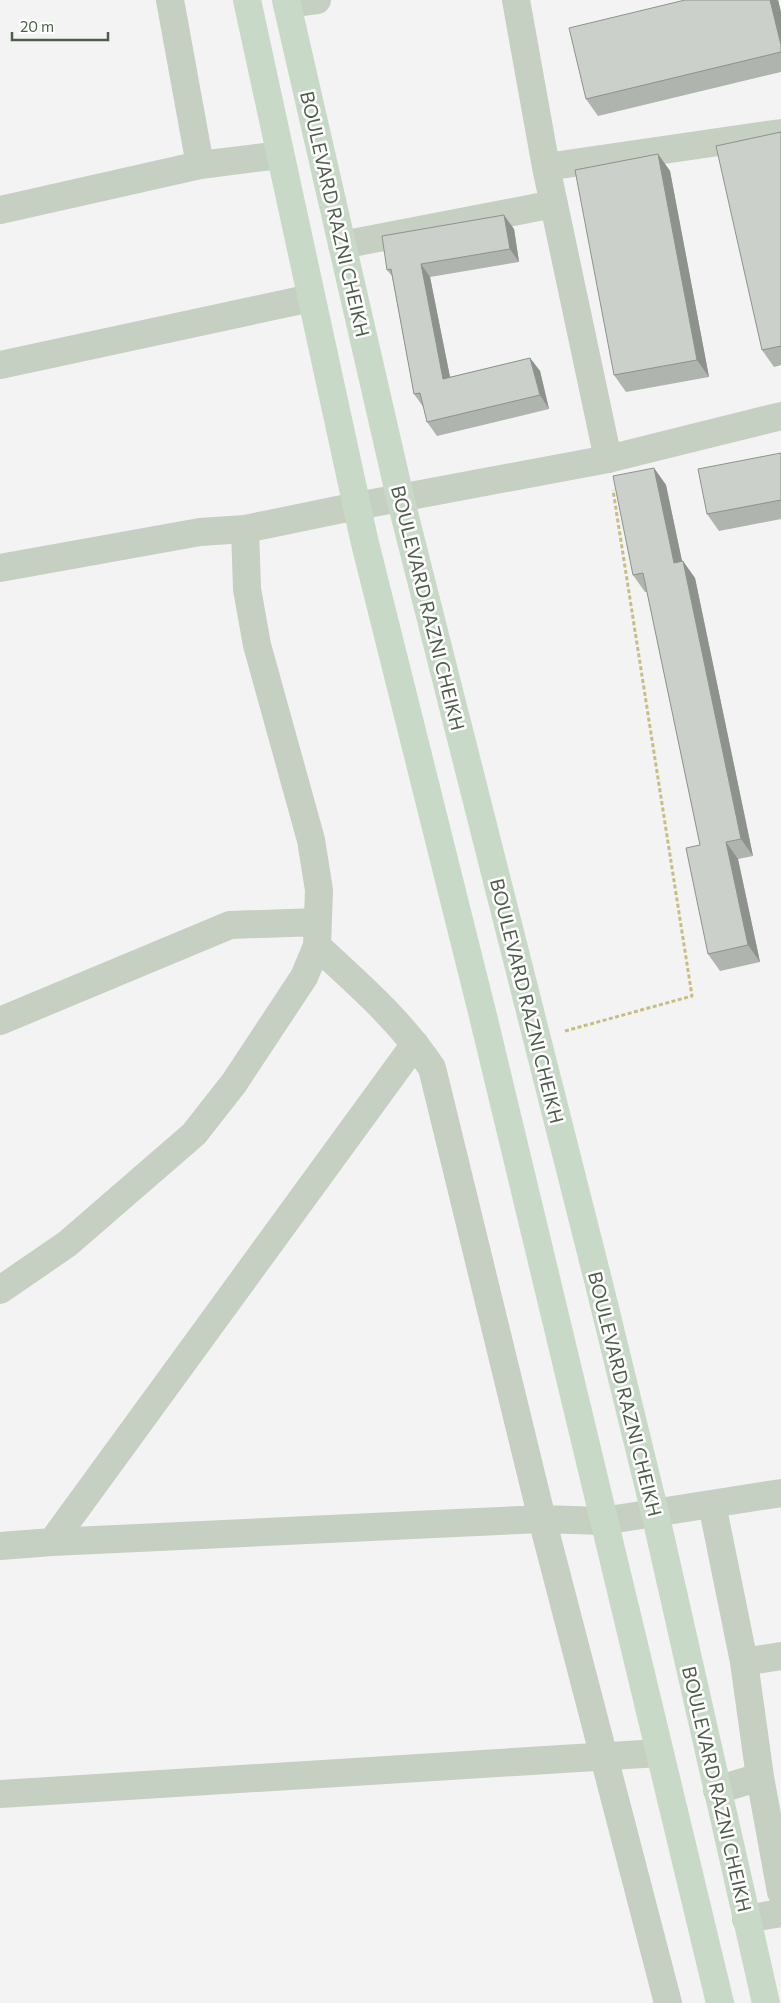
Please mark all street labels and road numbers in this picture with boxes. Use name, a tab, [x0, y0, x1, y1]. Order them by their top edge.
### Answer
street label: BOULEVARD RAZNI CHEIKH	[296, 89, 375, 339]
street label: BOULEVARD RAZNI CHEIKH	[387, 483, 470, 733]
street label: BOULEVARD RAZNI CHEIKH	[486, 876, 569, 1126]
street label: BOULEVARD RAZNI CHEIKH	[584, 1269, 667, 1519]
street label: BOULEVARD RAZNI CHEIKH	[678, 1664, 757, 1914]

